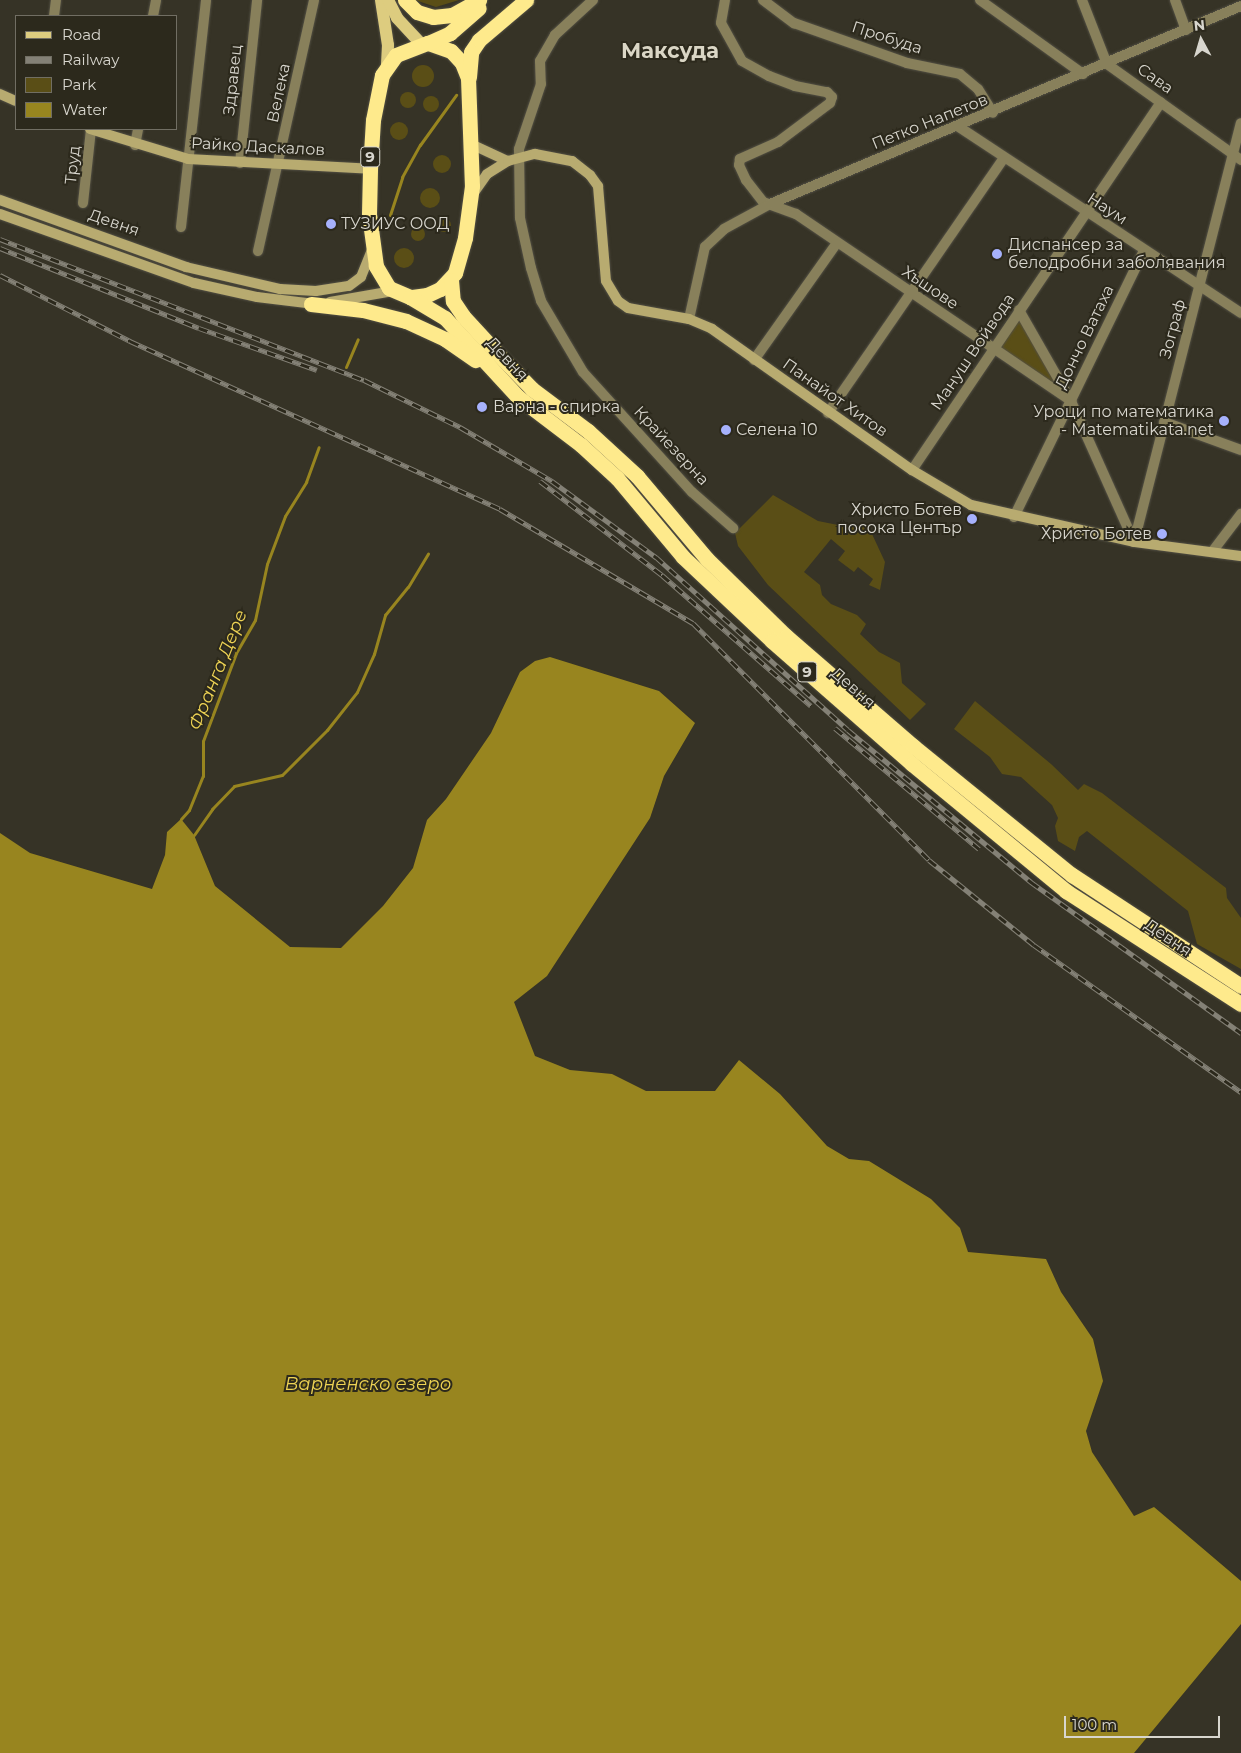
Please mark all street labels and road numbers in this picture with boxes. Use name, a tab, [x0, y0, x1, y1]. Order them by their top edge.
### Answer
street label: Прoбудa	[849, 18, 925, 58]
street label: Здравец	[220, 44, 246, 116]
street label: Сава	[1133, 60, 1177, 98]
street label: Велека	[263, 62, 295, 124]
street label: Петко Напетов	[869, 90, 991, 154]
street label: Райко Даскалов	[190, 134, 326, 160]
road number: 9	[360, 144, 380, 170]
street label: Труд	[61, 145, 85, 185]
street label: Наум	[1083, 189, 1131, 229]
street label: Девня	[86, 205, 142, 241]
street label: Хъшове	[898, 262, 962, 314]
street label: Дончо Ватаха	[1052, 282, 1118, 392]
street label: Mануш Войвода	[927, 290, 1019, 414]
street label: Зограф	[1156, 297, 1190, 361]
street label: Девня	[482, 333, 532, 385]
street label: Панайот Хитов	[779, 355, 891, 441]
street label: Кpaйeзepнa	[629, 402, 713, 490]
road number: 9	[797, 660, 817, 684]
street label: Девня	[827, 664, 879, 712]
street label: Девня	[1141, 915, 1195, 961]

